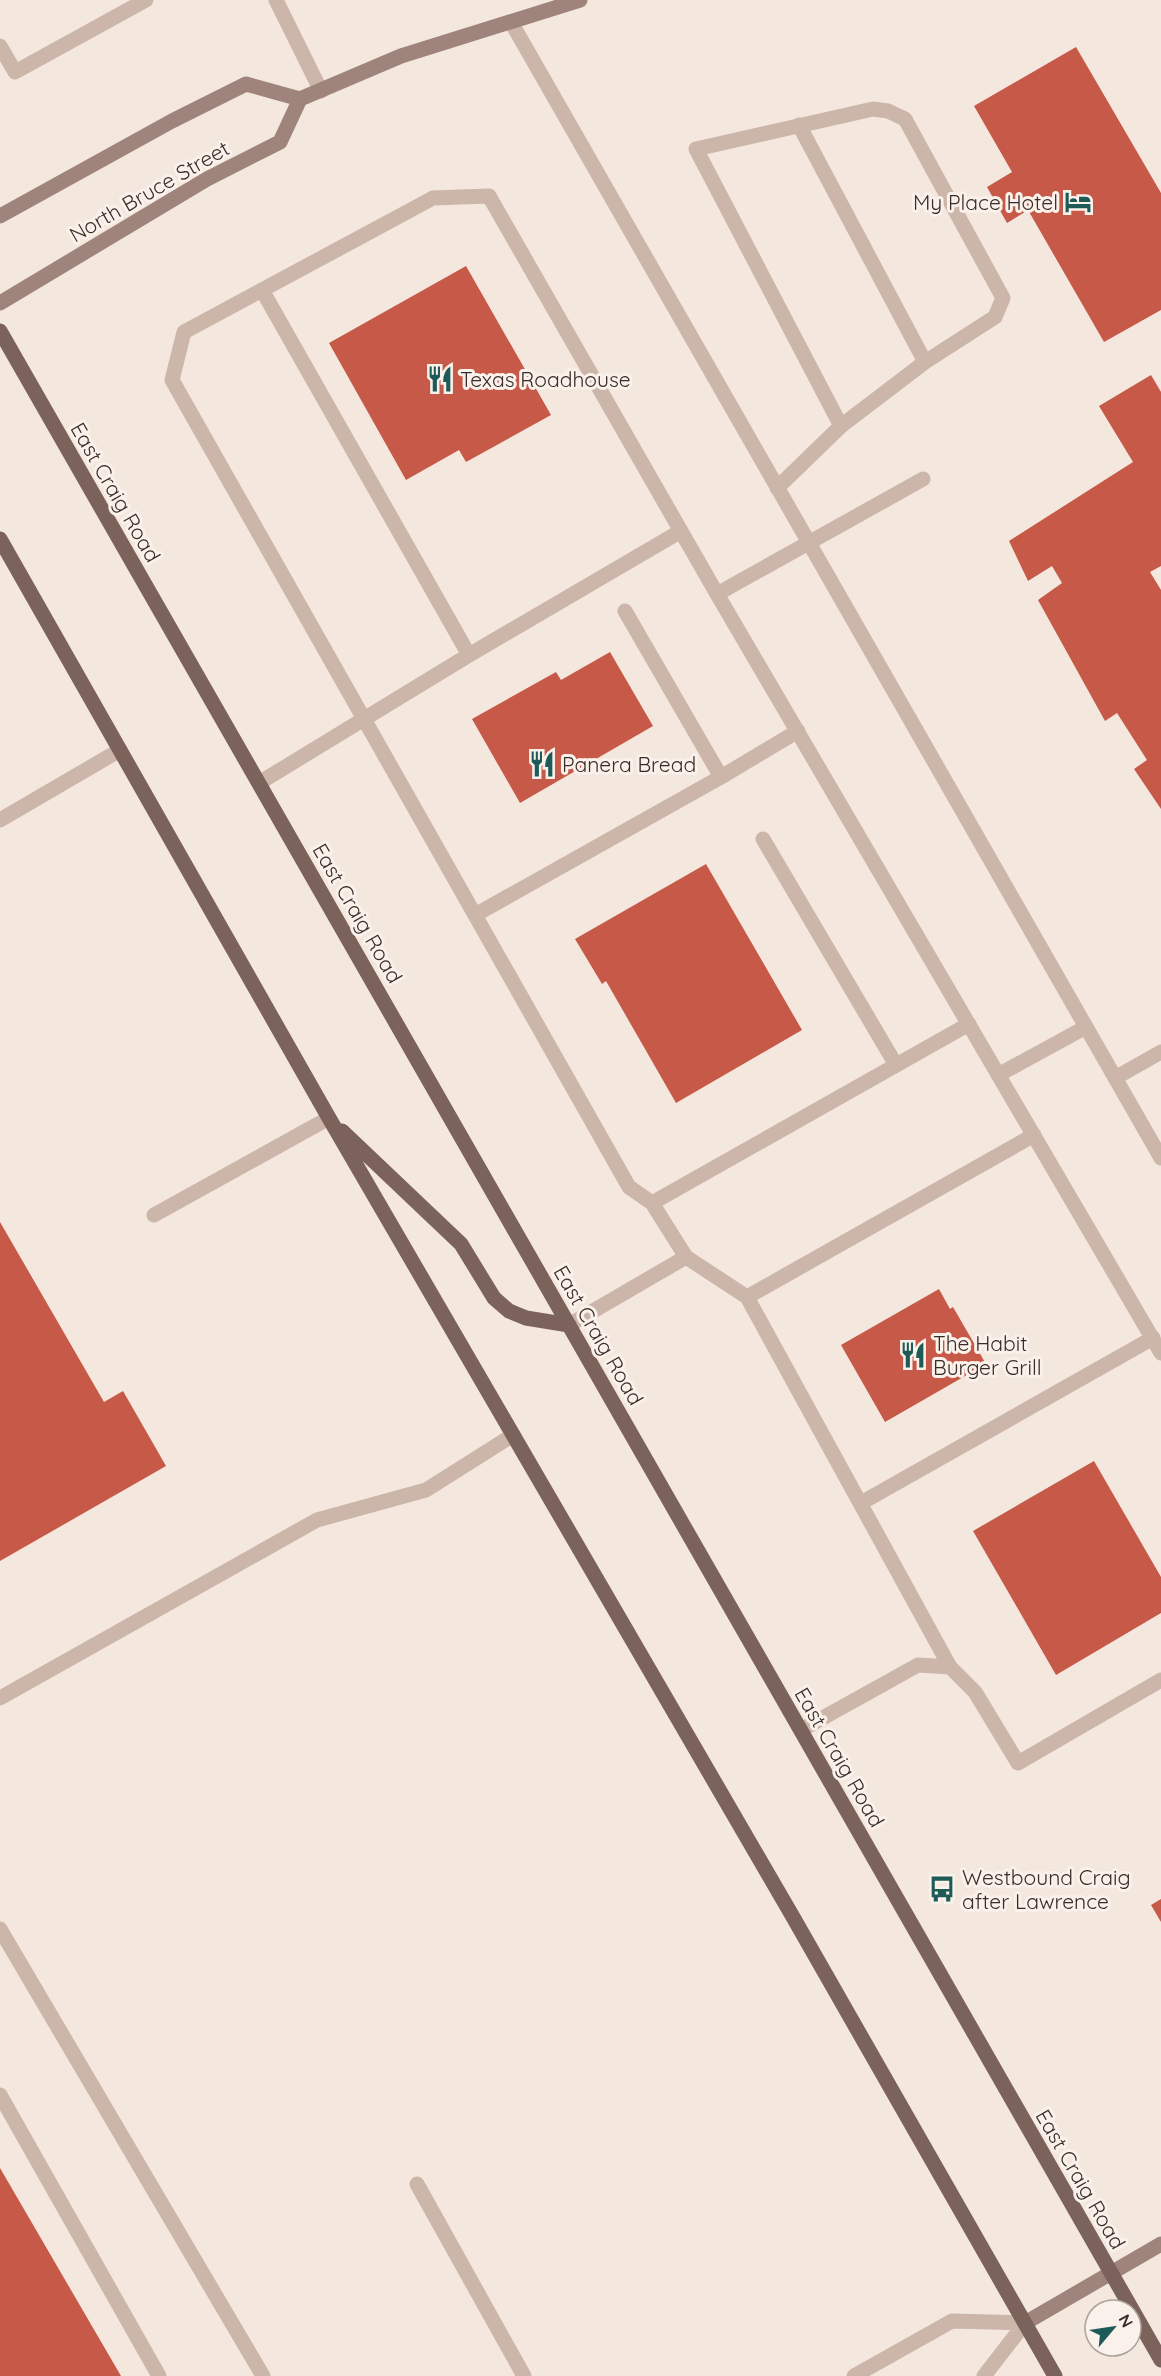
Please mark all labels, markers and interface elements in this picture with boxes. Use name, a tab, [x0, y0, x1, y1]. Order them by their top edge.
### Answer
street label: North Bruce Street	[64, 135, 234, 247]
hotel icon: My Place Hotel	[1063, 187, 1093, 217]
place label: My Place Hotel	[913, 189, 1058, 215]
restaurant icon: Texas Roadhouse	[425, 364, 455, 394]
place label: Texas Roadhouse	[460, 366, 631, 392]
street label: East Craig Road	[65, 417, 167, 567]
restaurant icon: Panera Bread	[527, 749, 557, 779]
place label: Panera Bread	[562, 751, 696, 777]
street label: East Craig Road	[307, 838, 409, 988]
street label: East Craig Road	[548, 1260, 650, 1410]
place label: The Habit Burger Grill	[933, 1330, 1042, 1380]
restaurant icon: The Habit Burger Grill	[898, 1340, 928, 1370]
street label: East Craig Road	[789, 1682, 891, 1832]
place label: Westbound Craig after Lawrence	[962, 1864, 1131, 1914]
bus stop icon: Westbound Craig after Lawrence	[927, 1874, 957, 1904]
street label: East Craig Road	[1030, 2104, 1132, 2254]
north arrow	[1083, 2298, 1143, 2358]
text: N	[1115, 2311, 1138, 2331]

